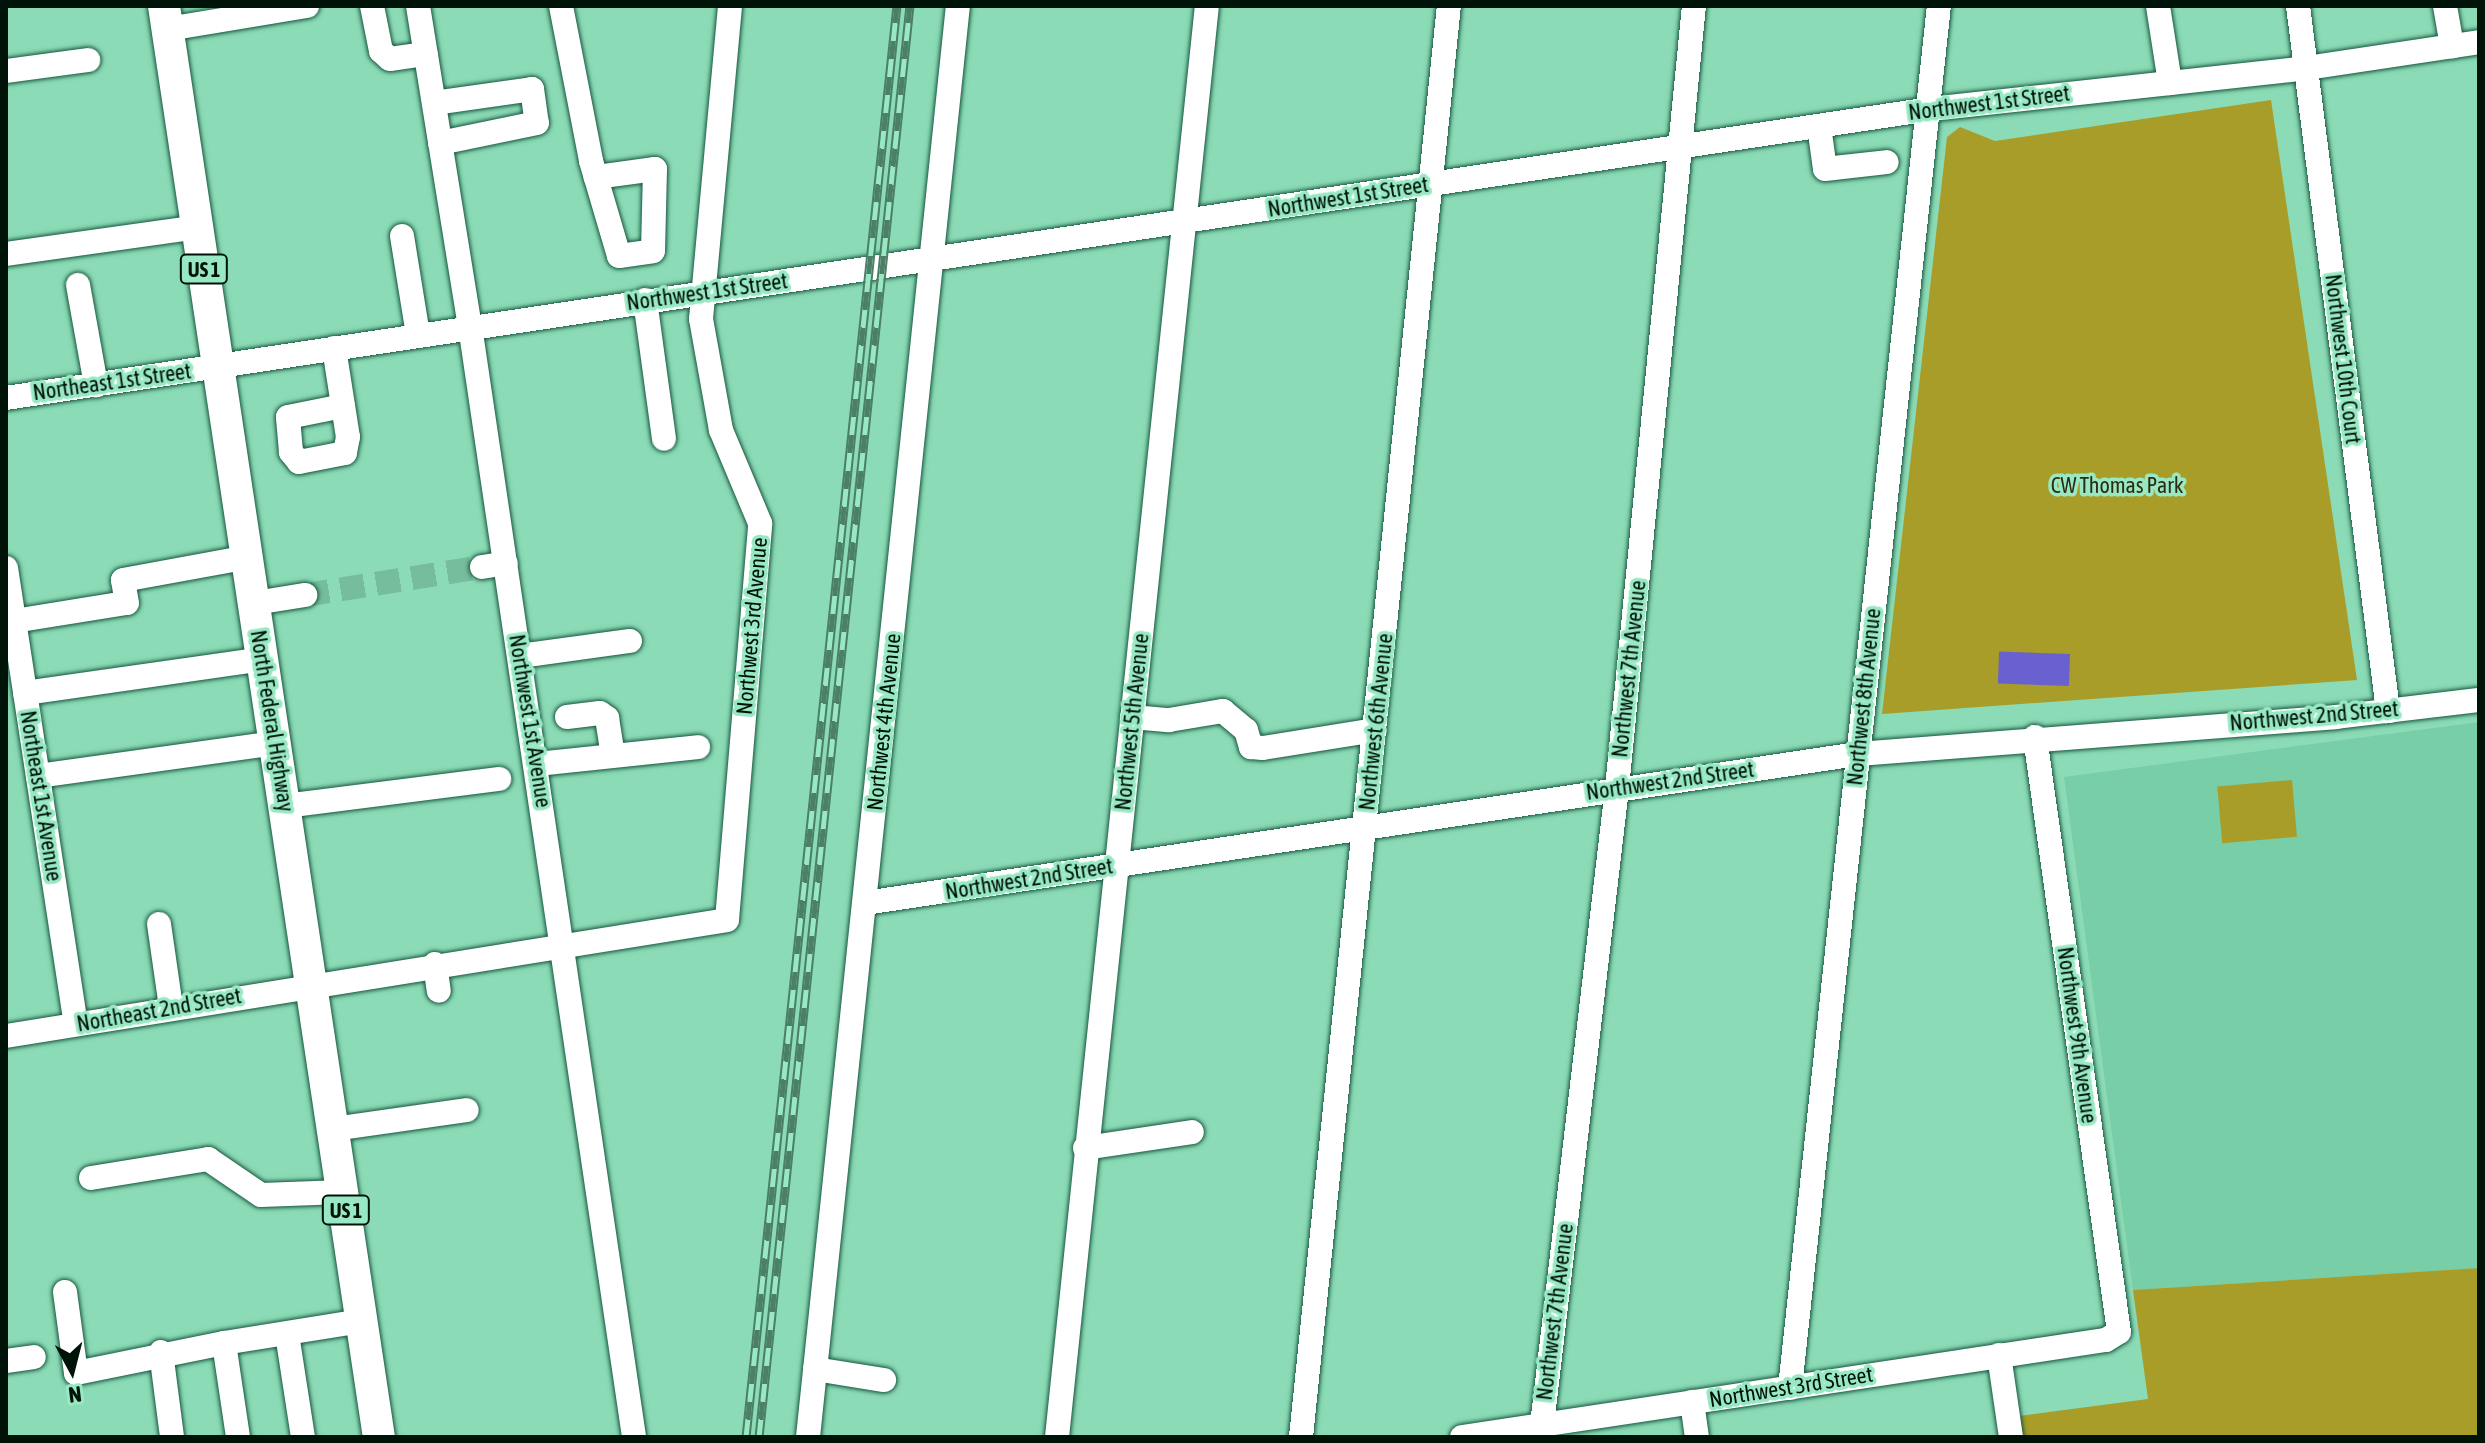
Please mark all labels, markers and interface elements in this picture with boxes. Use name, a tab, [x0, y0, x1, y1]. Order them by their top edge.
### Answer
street label: Northwest 1st Street	[1907, 80, 2071, 126]
street label: Northwest 1st Street	[1266, 171, 1430, 223]
road number: US 1	[178, 253, 230, 285]
street label: Northwest 1st Street	[625, 268, 789, 316]
street label: Northwest 10th Court	[2319, 273, 2367, 445]
street label: Northeast 1st Street	[31, 358, 193, 406]
park label: CW Thomas Park	[2051, 473, 2183, 499]
street label: Northwest 3rd Avenue	[731, 536, 773, 716]
street label: Northwest 7th Avenue	[1607, 579, 1651, 759]
street label: Northwest 8th Avenue	[1842, 607, 1886, 787]
street label: North Federal Highway	[245, 628, 299, 814]
street label: Northwest 4th Avenue	[862, 632, 906, 812]
street label: Northwest 5th Avenue	[1110, 632, 1154, 812]
street label: Northwest 6th Avenue	[1354, 632, 1398, 812]
street label: Northwest 1st Avenue	[503, 633, 557, 809]
street label: Northwest 2nd Street	[2229, 695, 2399, 737]
street label: Northeast 1st Avenue	[14, 709, 68, 883]
street label: Northwest 2nd Street	[1584, 756, 1756, 806]
street label: Northwest 2nd Street	[943, 853, 1115, 905]
street label: Northwest 9th Avenue	[2052, 945, 2102, 1125]
street label: Northeast 2nd Street	[75, 983, 243, 1037]
road number: US 1	[320, 1194, 372, 1226]
street label: Northwest 7th Avenue	[1531, 1222, 1579, 1402]
north arrow	[32, 1331, 112, 1411]
street label: Northwest 3rd Street	[1707, 1361, 1875, 1413]
text: N	[67, 1381, 83, 1409]

